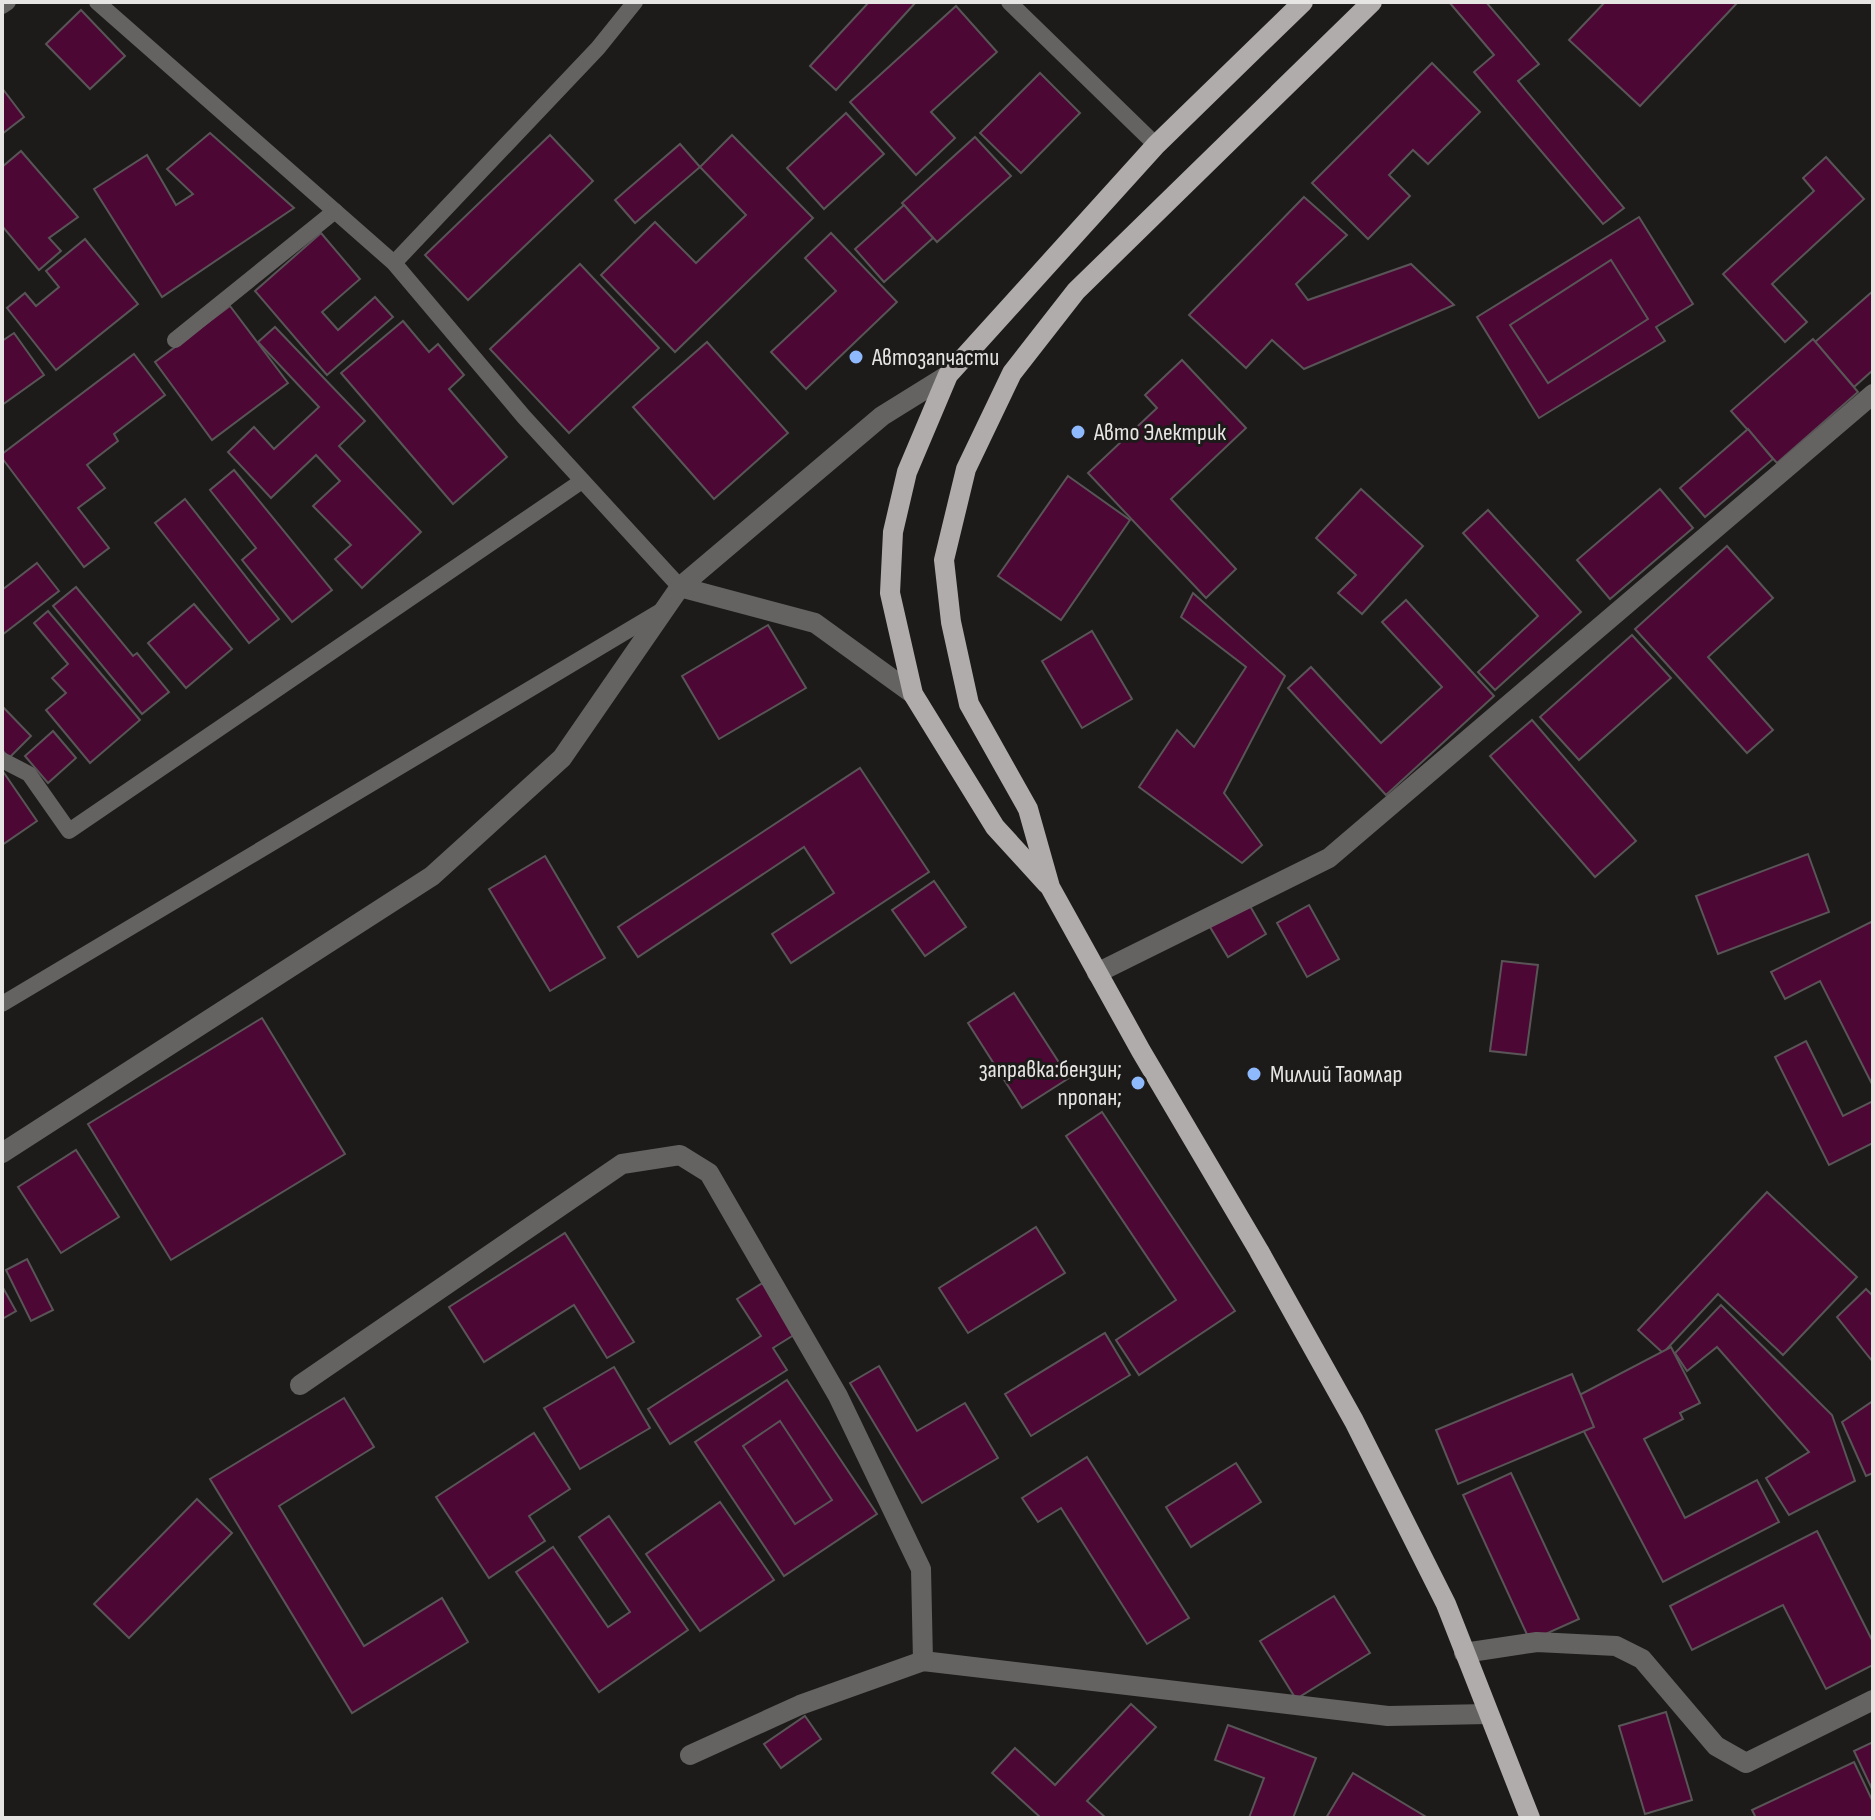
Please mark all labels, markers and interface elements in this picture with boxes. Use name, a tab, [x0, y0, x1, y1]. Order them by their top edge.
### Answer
place label: Автозапчасти	[871, 343, 999, 372]
marker: Автозапчасти	[847, 348, 865, 366]
place label: Авто Электрик	[1093, 418, 1227, 447]
marker: Авто Электрик	[1069, 423, 1087, 441]
place label: заправка:бензин; пропан;	[979, 1055, 1122, 1112]
place label: Миллий Таомлар	[1270, 1060, 1402, 1089]
marker: Миллий Таомлар	[1245, 1065, 1263, 1083]
marker: заправка:бензин; пропан;	[1129, 1074, 1147, 1092]

